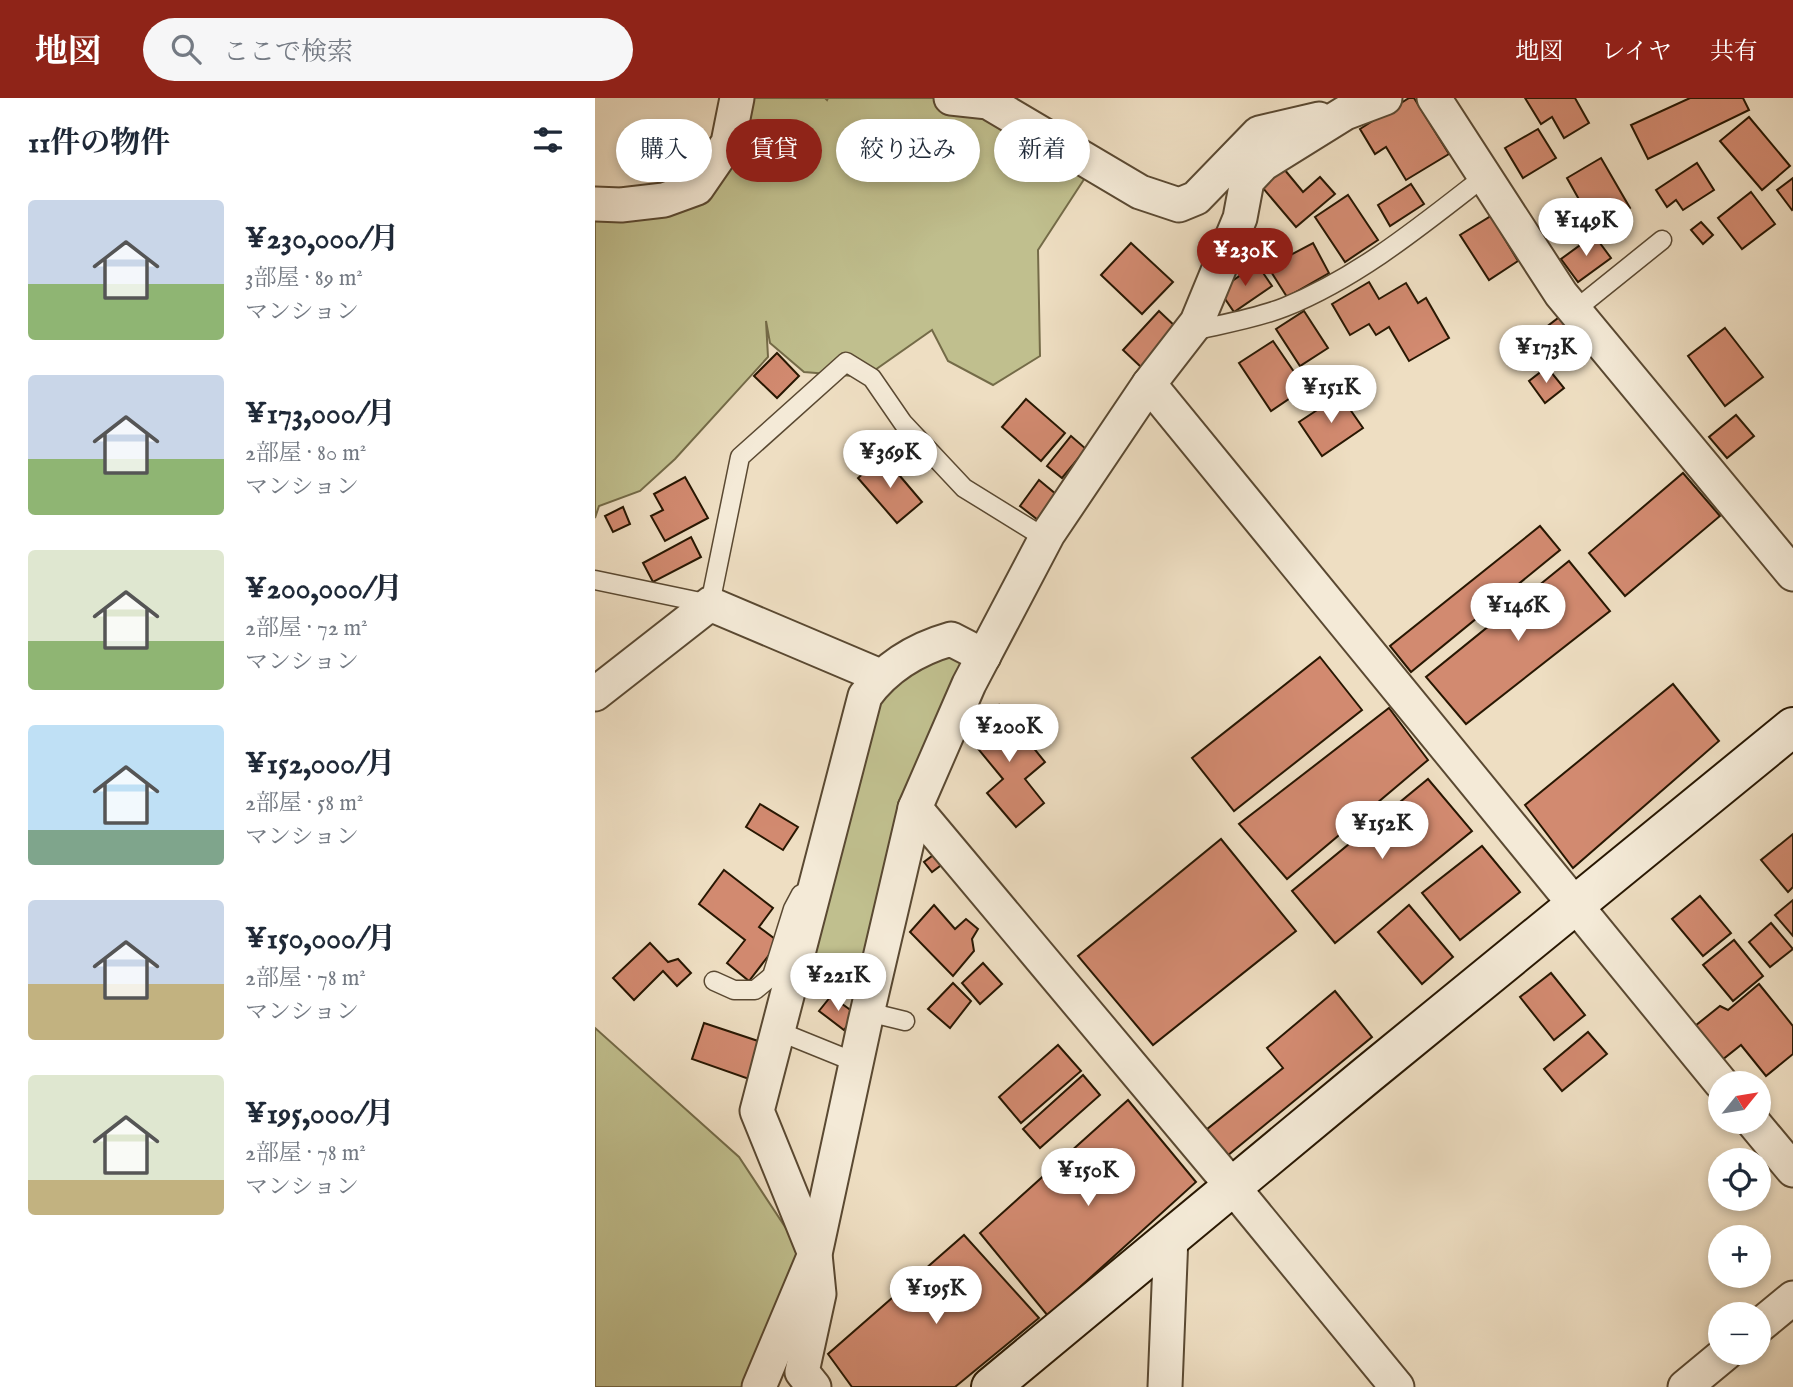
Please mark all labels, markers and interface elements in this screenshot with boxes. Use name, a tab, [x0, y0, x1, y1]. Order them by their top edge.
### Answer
search box	[143, 18, 633, 81]
icon: search	[167, 30, 205, 68]
text: 地図	[35, 32, 101, 74]
text: ここで検索	[223, 36, 353, 69]
text: 地図	[1515, 37, 1563, 68]
text: レイヤ	[1601, 37, 1672, 68]
text: 共有	[1710, 37, 1758, 68]
chip: 購入	[616, 119, 712, 182]
chip: 賃貸	[726, 119, 822, 182]
chip: 絞り込み	[836, 119, 980, 182]
chip: 新着	[994, 119, 1090, 182]
icon: filters	[529, 121, 567, 159]
text: 11件の物件	[28, 125, 170, 163]
pin: ¥149K	[1537, 198, 1635, 258]
text: ¥149K	[1554, 206, 1618, 235]
text: ¥230,000/月	[245, 221, 399, 259]
icon: home	[84, 228, 168, 312]
pin: ¥230K	[1196, 228, 1294, 288]
text: ¥230K	[1213, 236, 1277, 265]
text: 3部屋 · 89 m²	[245, 264, 363, 293]
text: マンション	[245, 298, 359, 327]
pin: ¥173K	[1497, 326, 1595, 385]
text: ¥173K	[1515, 333, 1577, 362]
pin: ¥151K	[1282, 366, 1380, 425]
text: ¥151K	[1302, 373, 1360, 402]
text: ¥173,000/月	[245, 396, 396, 434]
icon: home	[84, 403, 168, 487]
pin: ¥369K	[841, 430, 939, 490]
text: ¥369K	[859, 438, 921, 467]
text: 2部屋 · 80 m²	[245, 439, 366, 468]
text: マンション	[245, 473, 359, 502]
text: ¥200,000/月	[245, 571, 403, 609]
icon: home	[84, 578, 168, 662]
pin: ¥146K	[1469, 584, 1567, 643]
text: ¥146K	[1487, 591, 1549, 620]
text: 2部屋 · 72 m²	[245, 614, 368, 643]
text: マンション	[245, 648, 359, 677]
pin: ¥200K	[960, 704, 1058, 764]
text: ¥200K	[976, 712, 1042, 741]
text: ¥152,000/月	[245, 746, 395, 784]
icon: home	[84, 753, 168, 837]
text: 2部屋 · 58 m²	[245, 789, 363, 818]
pin: ¥152K	[1333, 802, 1431, 861]
text: ¥152K	[1351, 809, 1413, 838]
text: マンション	[245, 823, 359, 852]
text: ¥150,000/月	[245, 921, 396, 959]
icon: home	[84, 928, 168, 1012]
pin: ¥221K	[789, 954, 887, 1013]
text: ¥221K	[806, 961, 870, 990]
text: 2部屋 · 78 m²	[245, 964, 366, 993]
text: マンション	[245, 998, 359, 1027]
north arrow	[1708, 1071, 1771, 1134]
map controls	[1708, 1071, 1771, 1365]
text: ¥195,000/月	[245, 1096, 394, 1134]
icon: home	[84, 1103, 168, 1187]
text: 2部屋 · 78 m²	[245, 1139, 366, 1168]
pin: ¥150K	[1039, 1148, 1137, 1208]
button: locate	[1708, 1148, 1771, 1211]
text: ¥150K	[1057, 1156, 1119, 1185]
text: マンション	[245, 1173, 359, 1202]
button: +	[1708, 1225, 1771, 1288]
pin: ¥195K	[887, 1266, 985, 1326]
text: ¥195K	[906, 1274, 966, 1303]
button: −	[1708, 1302, 1771, 1365]

